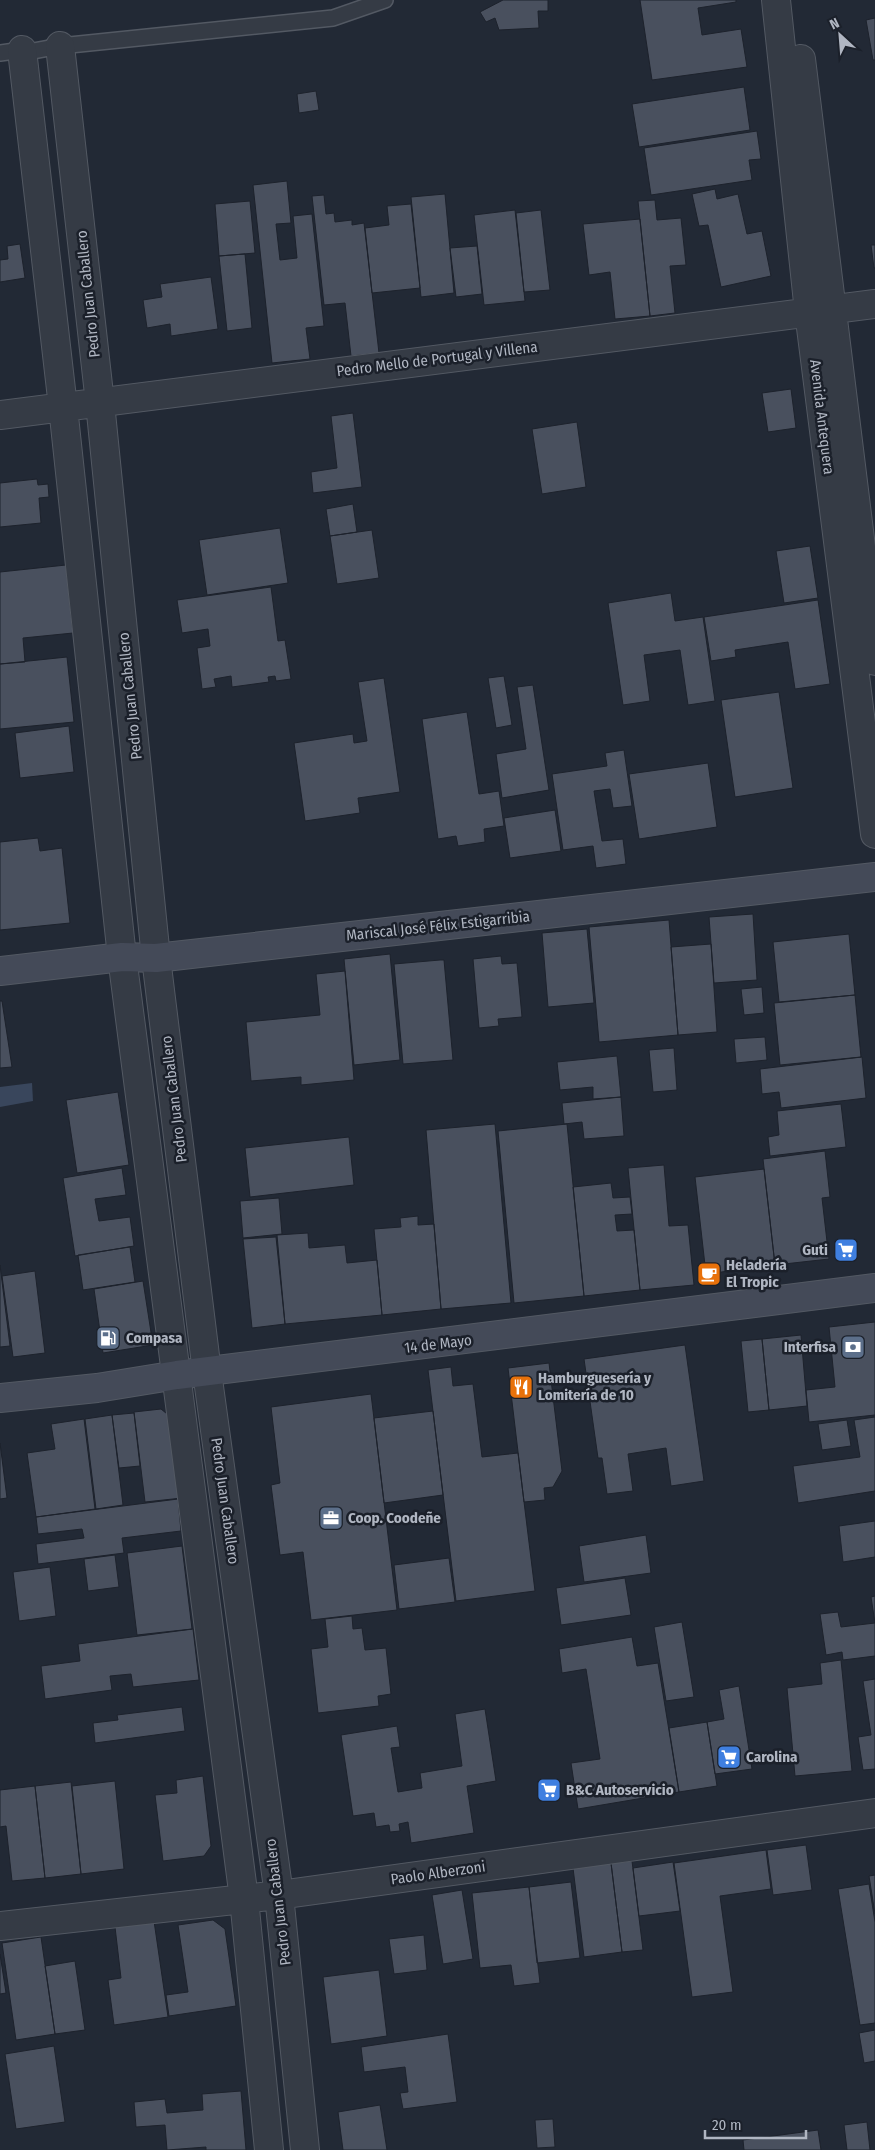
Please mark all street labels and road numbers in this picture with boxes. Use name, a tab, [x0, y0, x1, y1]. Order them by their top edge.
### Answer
street label: Pedro Juan Caballero	[72, 229, 104, 358]
street label: Pedro Mello de Portugal y Villena	[336, 338, 538, 380]
street label: Avenida Antequera	[806, 358, 838, 476]
street label: Pedro Juan Caballero	[114, 631, 146, 760]
street label: Mariscal José Félix Estigarribia	[345, 907, 531, 945]
street label: Pedro Juan Caballero	[157, 1034, 191, 1163]
street label: 14 de Mayo	[403, 1331, 473, 1357]
street label: Pedro Juan Caballero	[207, 1437, 243, 1566]
street label: Pedro Juan Caballero	[261, 1837, 295, 1966]
street label: Paolo Alberzoni	[390, 1857, 486, 1889]

